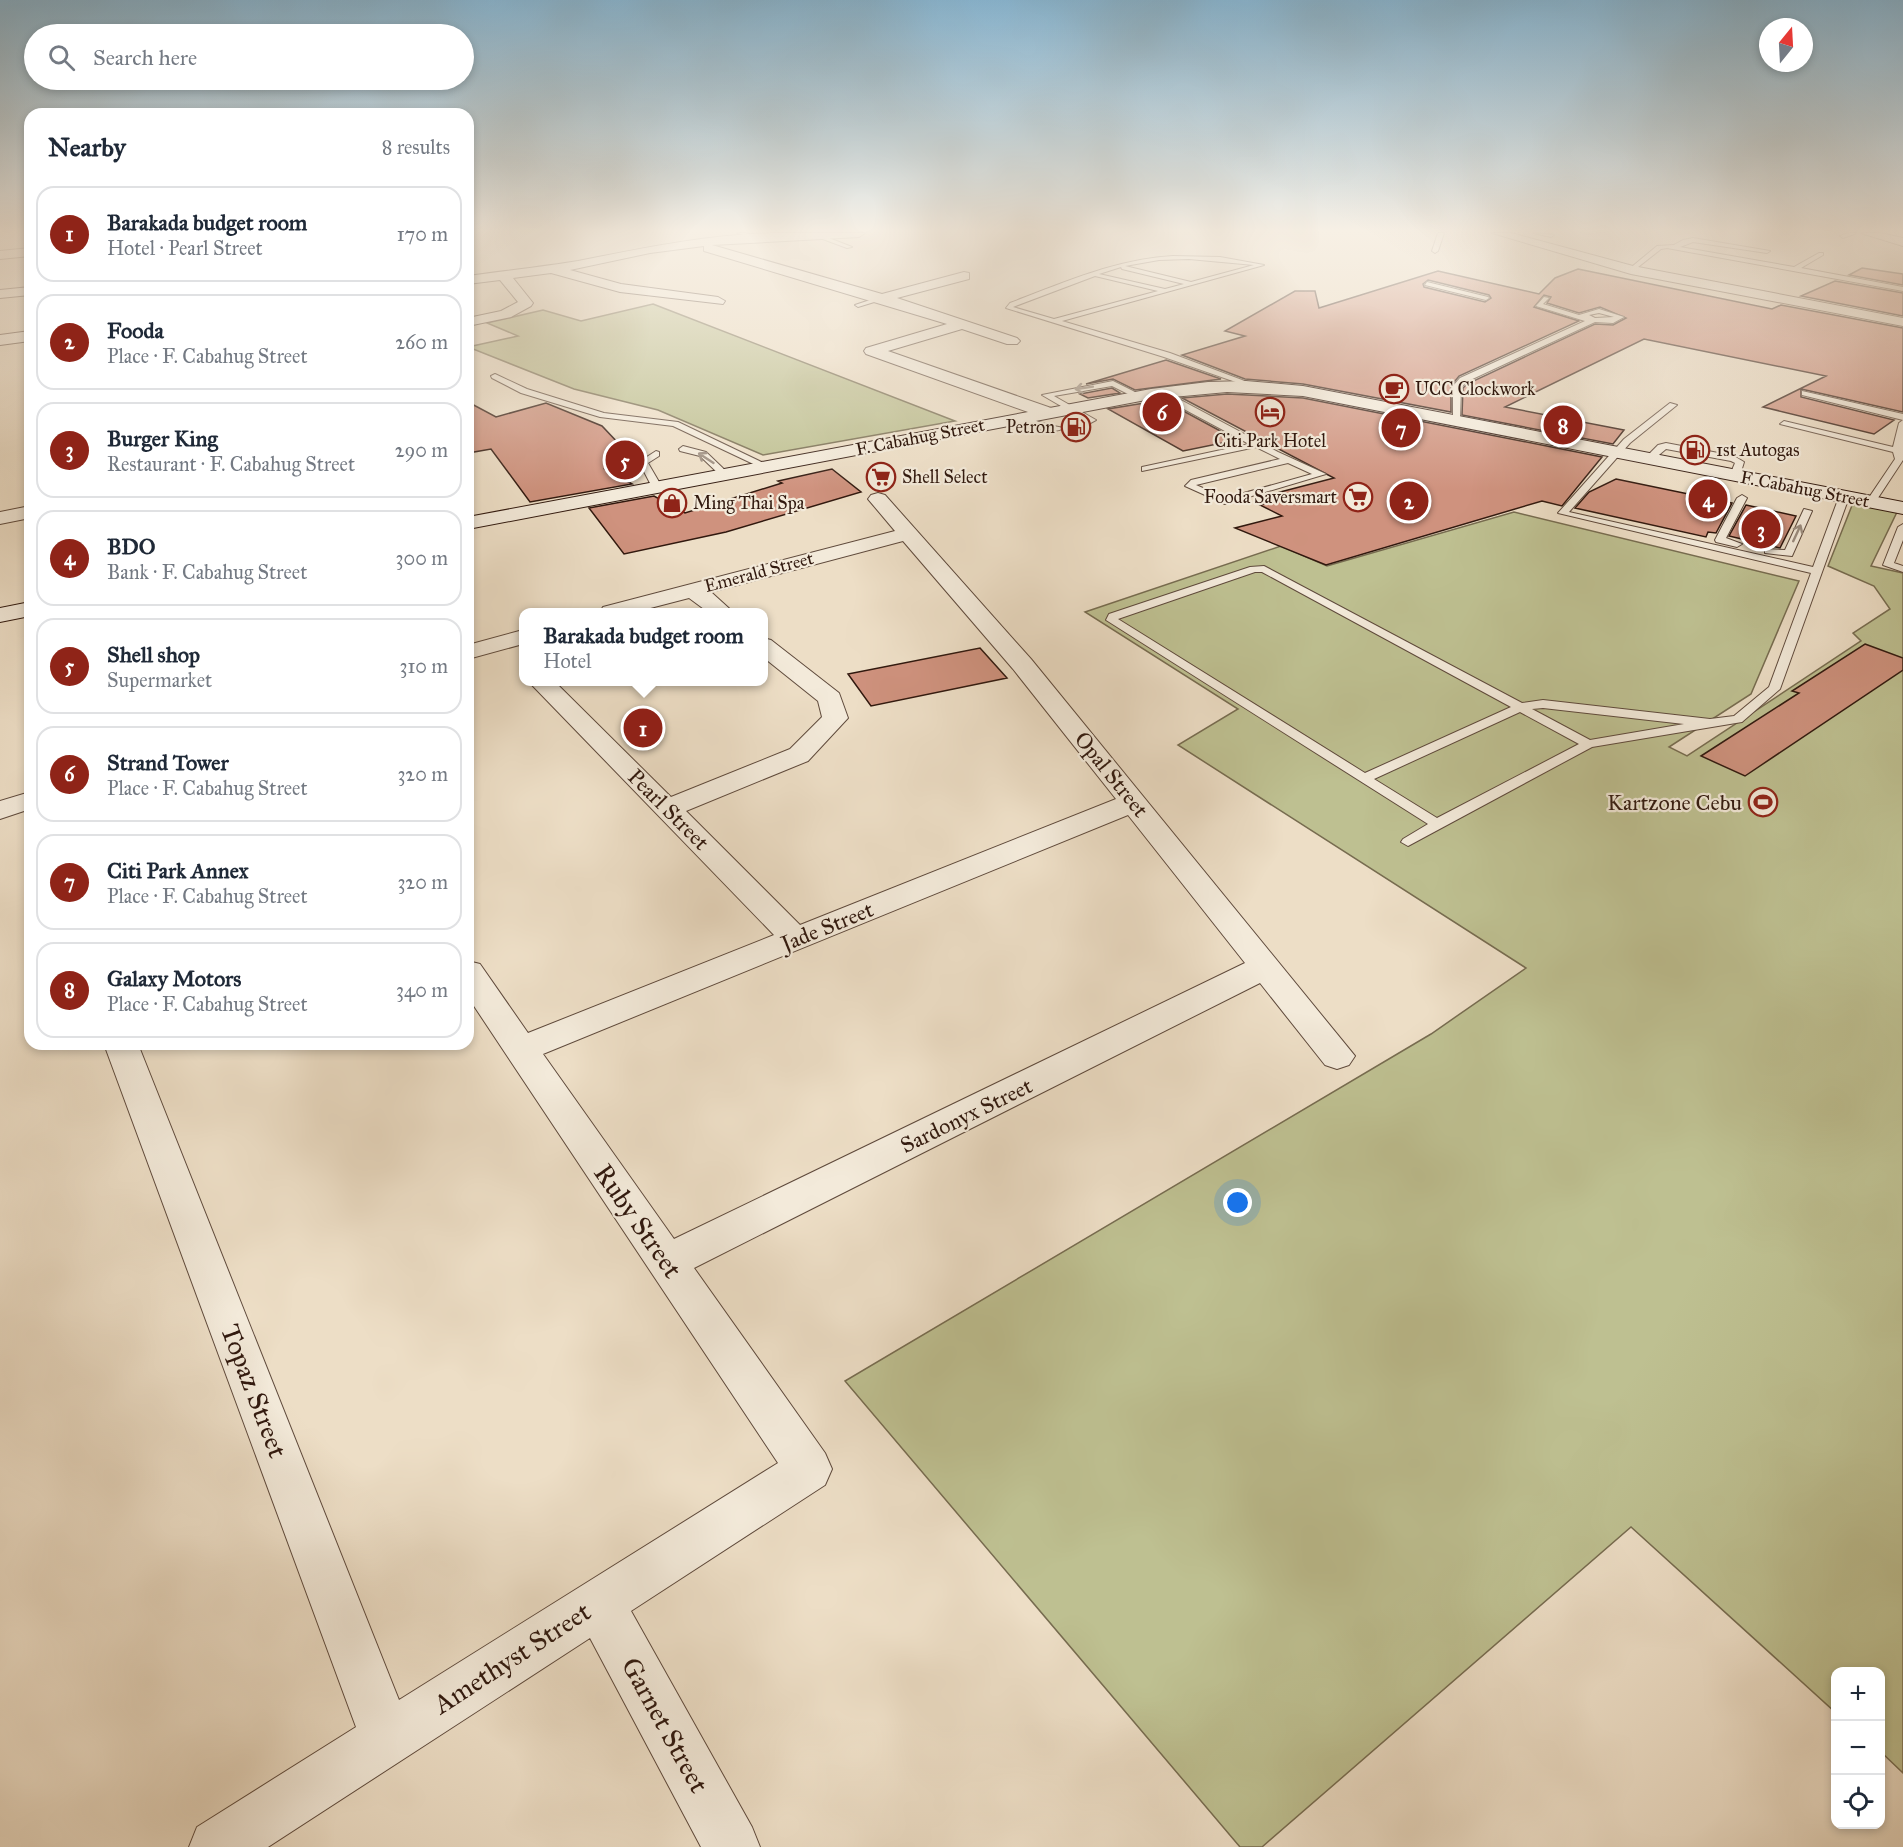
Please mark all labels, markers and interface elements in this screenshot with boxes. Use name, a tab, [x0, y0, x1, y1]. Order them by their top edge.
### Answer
north arrow	[1759, 18, 1813, 72]
search box	[24, 24, 474, 90]
icon: search	[45, 41, 78, 74]
text: Search here	[93, 44, 197, 71]
text: Nearby	[48, 131, 126, 163]
text: 8 results	[382, 135, 450, 159]
text: Barakada budget room	[107, 209, 307, 236]
text: 1	[66, 222, 73, 246]
text: 170 m	[397, 222, 448, 246]
text: Hotel · Pearl Street	[107, 236, 263, 260]
text: Fooda	[107, 317, 164, 344]
text: 2	[65, 330, 74, 354]
text: 260 m	[395, 330, 448, 354]
text: Place · F. Cabahug Street	[107, 344, 308, 368]
cafe icon: UCC Clockwork	[1378, 373, 1410, 405]
place label: UCC Clockwork	[1415, 378, 1536, 400]
one-way arrow	[1075, 383, 1094, 394]
pin: 6	[1142, 390, 1182, 434]
hotel icon: Citi Park Hotel	[1254, 396, 1286, 428]
pin: 8	[1544, 402, 1582, 448]
pin: 7	[1382, 406, 1420, 450]
fuel station icon: Petron	[1060, 411, 1092, 443]
street label: F. Cabahug Street	[854, 414, 987, 461]
place label: Petron	[1006, 416, 1055, 438]
text: Burger King	[107, 425, 218, 452]
place label: Citi Park Hotel	[1214, 430, 1326, 452]
fuel station icon: 1st Autogas	[1679, 434, 1711, 466]
text: 3	[66, 438, 74, 462]
text: 290 m	[395, 438, 448, 462]
pin: 5	[606, 438, 644, 482]
place label: 1st Autogas	[1716, 439, 1800, 462]
text: Restaurant · F. Cabahug Street	[107, 452, 355, 476]
one-way arrow	[698, 452, 714, 464]
supermarket icon: Shell Select	[865, 461, 897, 493]
place label: Shell Select	[902, 466, 988, 488]
street label: F. Cabahug Street	[1738, 466, 1872, 513]
pin: 4	[1688, 476, 1728, 522]
pin: 2	[1390, 478, 1428, 524]
supermarket icon: Fooda Saversmart	[1342, 481, 1374, 513]
place label: Fooda Saversmart	[1204, 486, 1338, 508]
shop icon: Ming Thai Spa	[656, 487, 688, 519]
place label: Ming Thai Spa	[693, 492, 805, 515]
pin: 3	[1742, 506, 1780, 552]
one-way arrow	[1792, 524, 1804, 542]
text: BDO	[107, 533, 156, 560]
text: 4	[64, 546, 75, 570]
text: 300 m	[396, 546, 448, 570]
street label: Emerald Street	[702, 547, 817, 597]
text: Bank · F. Cabahug Street	[107, 560, 307, 584]
popup	[519, 608, 768, 686]
text: Barakada budget room	[543, 622, 744, 649]
text: Shell shop	[107, 641, 200, 668]
text: Hotel	[543, 649, 591, 673]
text: 5	[65, 654, 74, 678]
text: 310 m	[399, 654, 448, 678]
text: Supermarket	[107, 668, 212, 692]
pin: 1	[624, 706, 662, 750]
street label: Opal Street	[1069, 726, 1154, 823]
text: Strand Tower	[107, 749, 229, 776]
text: 6	[64, 762, 75, 786]
text: 320 m	[397, 762, 448, 786]
street label: Pearl Street	[622, 763, 715, 856]
text: Place · F. Cabahug Street	[107, 776, 308, 800]
sports icon: Kartzone Cebu	[1747, 786, 1779, 818]
place label: Kartzone Cebu	[1607, 789, 1742, 816]
text: Citi Park Annex	[107, 857, 249, 884]
text: 7	[64, 870, 75, 894]
text: 320 m	[397, 870, 448, 894]
text: Place · F. Cabahug Street	[107, 884, 308, 908]
street label: Jade Street	[775, 896, 878, 958]
text: Galaxy Motors	[107, 965, 241, 992]
text: 8	[64, 978, 75, 1002]
text: 340 m	[396, 978, 448, 1002]
text: Place · F. Cabahug Street	[107, 992, 308, 1016]
street label: Sardonyx Street	[896, 1072, 1037, 1159]
street label: Ruby Street	[587, 1157, 690, 1284]
your location	[1223, 1188, 1252, 1217]
street label: Topaz Street	[214, 1319, 295, 1463]
street label: Amethyst Street	[426, 1594, 597, 1721]
street label: Garnet Street	[615, 1651, 716, 1799]
map controls	[1831, 1667, 1885, 1829]
button: +	[1831, 1667, 1885, 1721]
button: −	[1831, 1721, 1885, 1775]
button: locate	[1831, 1775, 1885, 1829]

